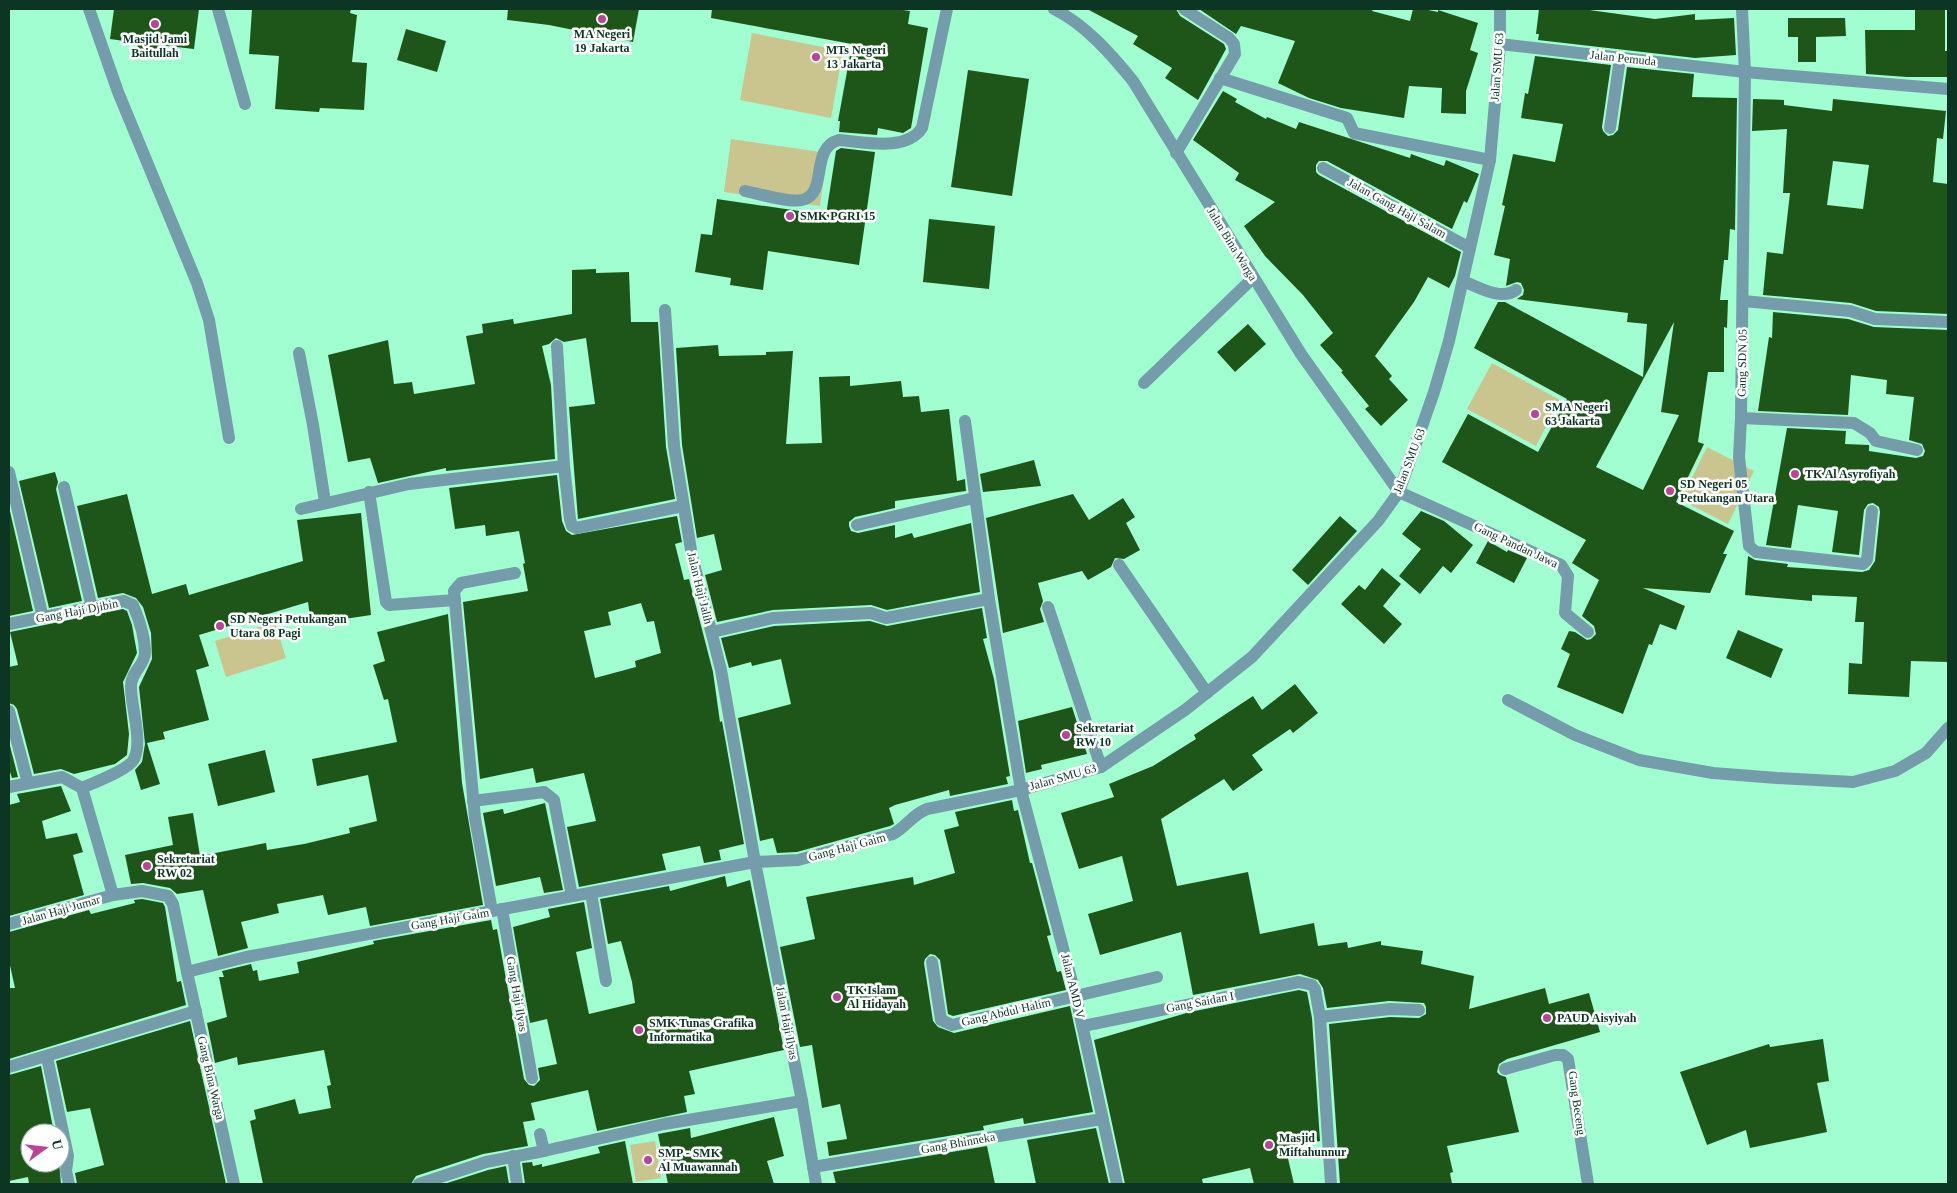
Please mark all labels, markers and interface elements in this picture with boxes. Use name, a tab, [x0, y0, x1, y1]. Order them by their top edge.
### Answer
marker: MA Negeri 19 Jakarta	[596, 13, 608, 25]
marker: Masjid Jami Baitullah	[149, 18, 161, 30]
place label: MA Negeri 19 Jakarta	[574, 27, 631, 55]
place label: Masjid Jami Baitullah	[123, 32, 188, 60]
street label: Jalan SMU 63	[1488, 32, 1506, 102]
place label: MTs Negeri 13 Jakarta	[826, 43, 887, 71]
street label: Jalan Pemuda	[1589, 48, 1657, 68]
marker: MTs Negeri 13 Jakarta	[810, 51, 822, 63]
street label: Jalan Gang Haji Salam	[1345, 175, 1449, 241]
street label: Jalan Bina Warga	[1204, 205, 1261, 284]
place label: SMK PGRI 15	[800, 209, 875, 223]
marker: SMK PGRI 15	[784, 210, 796, 222]
street label: Gang SDN 05	[1734, 329, 1750, 397]
place label: SMA Negeri 63 Jakarta	[1545, 400, 1609, 428]
marker: SMA Negeri 63 Jakarta	[1529, 408, 1541, 420]
street label: Jalan SMU 63	[1390, 426, 1428, 496]
place label: TK Al Asyrofiyah	[1805, 467, 1896, 481]
marker: TK Al Asyrofiyah	[1789, 468, 1801, 480]
place label: SD Negeri 05 Petukangan Utara	[1680, 477, 1774, 505]
marker: SD Negeri 05 Petukangan Utara	[1664, 485, 1676, 497]
street label: Gang Pandan Jawa	[1472, 519, 1561, 571]
street label: Jalan Haji Jalih	[684, 550, 716, 626]
street label: Gang Haji Djibin	[35, 596, 119, 626]
place label: SD Negeri Petukangan Utara 08 Pagi	[230, 612, 347, 640]
marker: SD Negeri Petukangan Utara 08 Pagi	[214, 620, 226, 632]
place label: Sekretariat RW 10	[1076, 721, 1134, 749]
marker: Sekretariat RW 10	[1060, 729, 1072, 741]
street label: Jalan SMU 63	[1028, 761, 1098, 793]
street label: Gang Haji Gaim	[807, 830, 888, 864]
place label: Sekretariat RW 02	[157, 852, 215, 880]
marker: Sekretariat RW 02	[141, 860, 153, 872]
street label: Jalan Haji Jumar	[20, 892, 102, 928]
street label: Gang Haji Gaim	[410, 905, 491, 933]
street label: Jalan AMD V	[1058, 952, 1088, 1020]
street label: Gang Haji Ilyas	[504, 955, 531, 1033]
place label: TK Islam Al Hidayah	[847, 983, 906, 1011]
street label: Jalan Haji Ilyas	[773, 985, 801, 1061]
street label: Gang Saidan I	[1165, 989, 1235, 1015]
marker: TK Islam Al Hidayah	[831, 991, 843, 1003]
street label: Gang Abdul Halim	[960, 995, 1053, 1029]
place label: PAUD Aisyiyah	[1557, 1011, 1637, 1025]
marker: PAUD Aisyiyah	[1541, 1012, 1553, 1024]
place label: SMK Tunas Grafika Informatika	[649, 1016, 754, 1044]
marker: SMK Tunas Grafika Informatika	[633, 1024, 645, 1036]
street label: Gang Bina Warga	[195, 1035, 228, 1122]
street label: Gang Beceng	[1566, 1070, 1588, 1136]
north arrow	[20, 1123, 70, 1173]
street label: Gang Bhinneka	[920, 1129, 997, 1156]
place label: Masjid Miftahunnur	[1279, 1131, 1347, 1159]
text: U	[49, 1138, 66, 1152]
marker: Masjid Miftahunnur	[1263, 1139, 1275, 1151]
place label: SMP - SMK Al Muawannah	[658, 1146, 738, 1174]
marker: SMP - SMK Al Muawannah	[642, 1154, 654, 1166]

